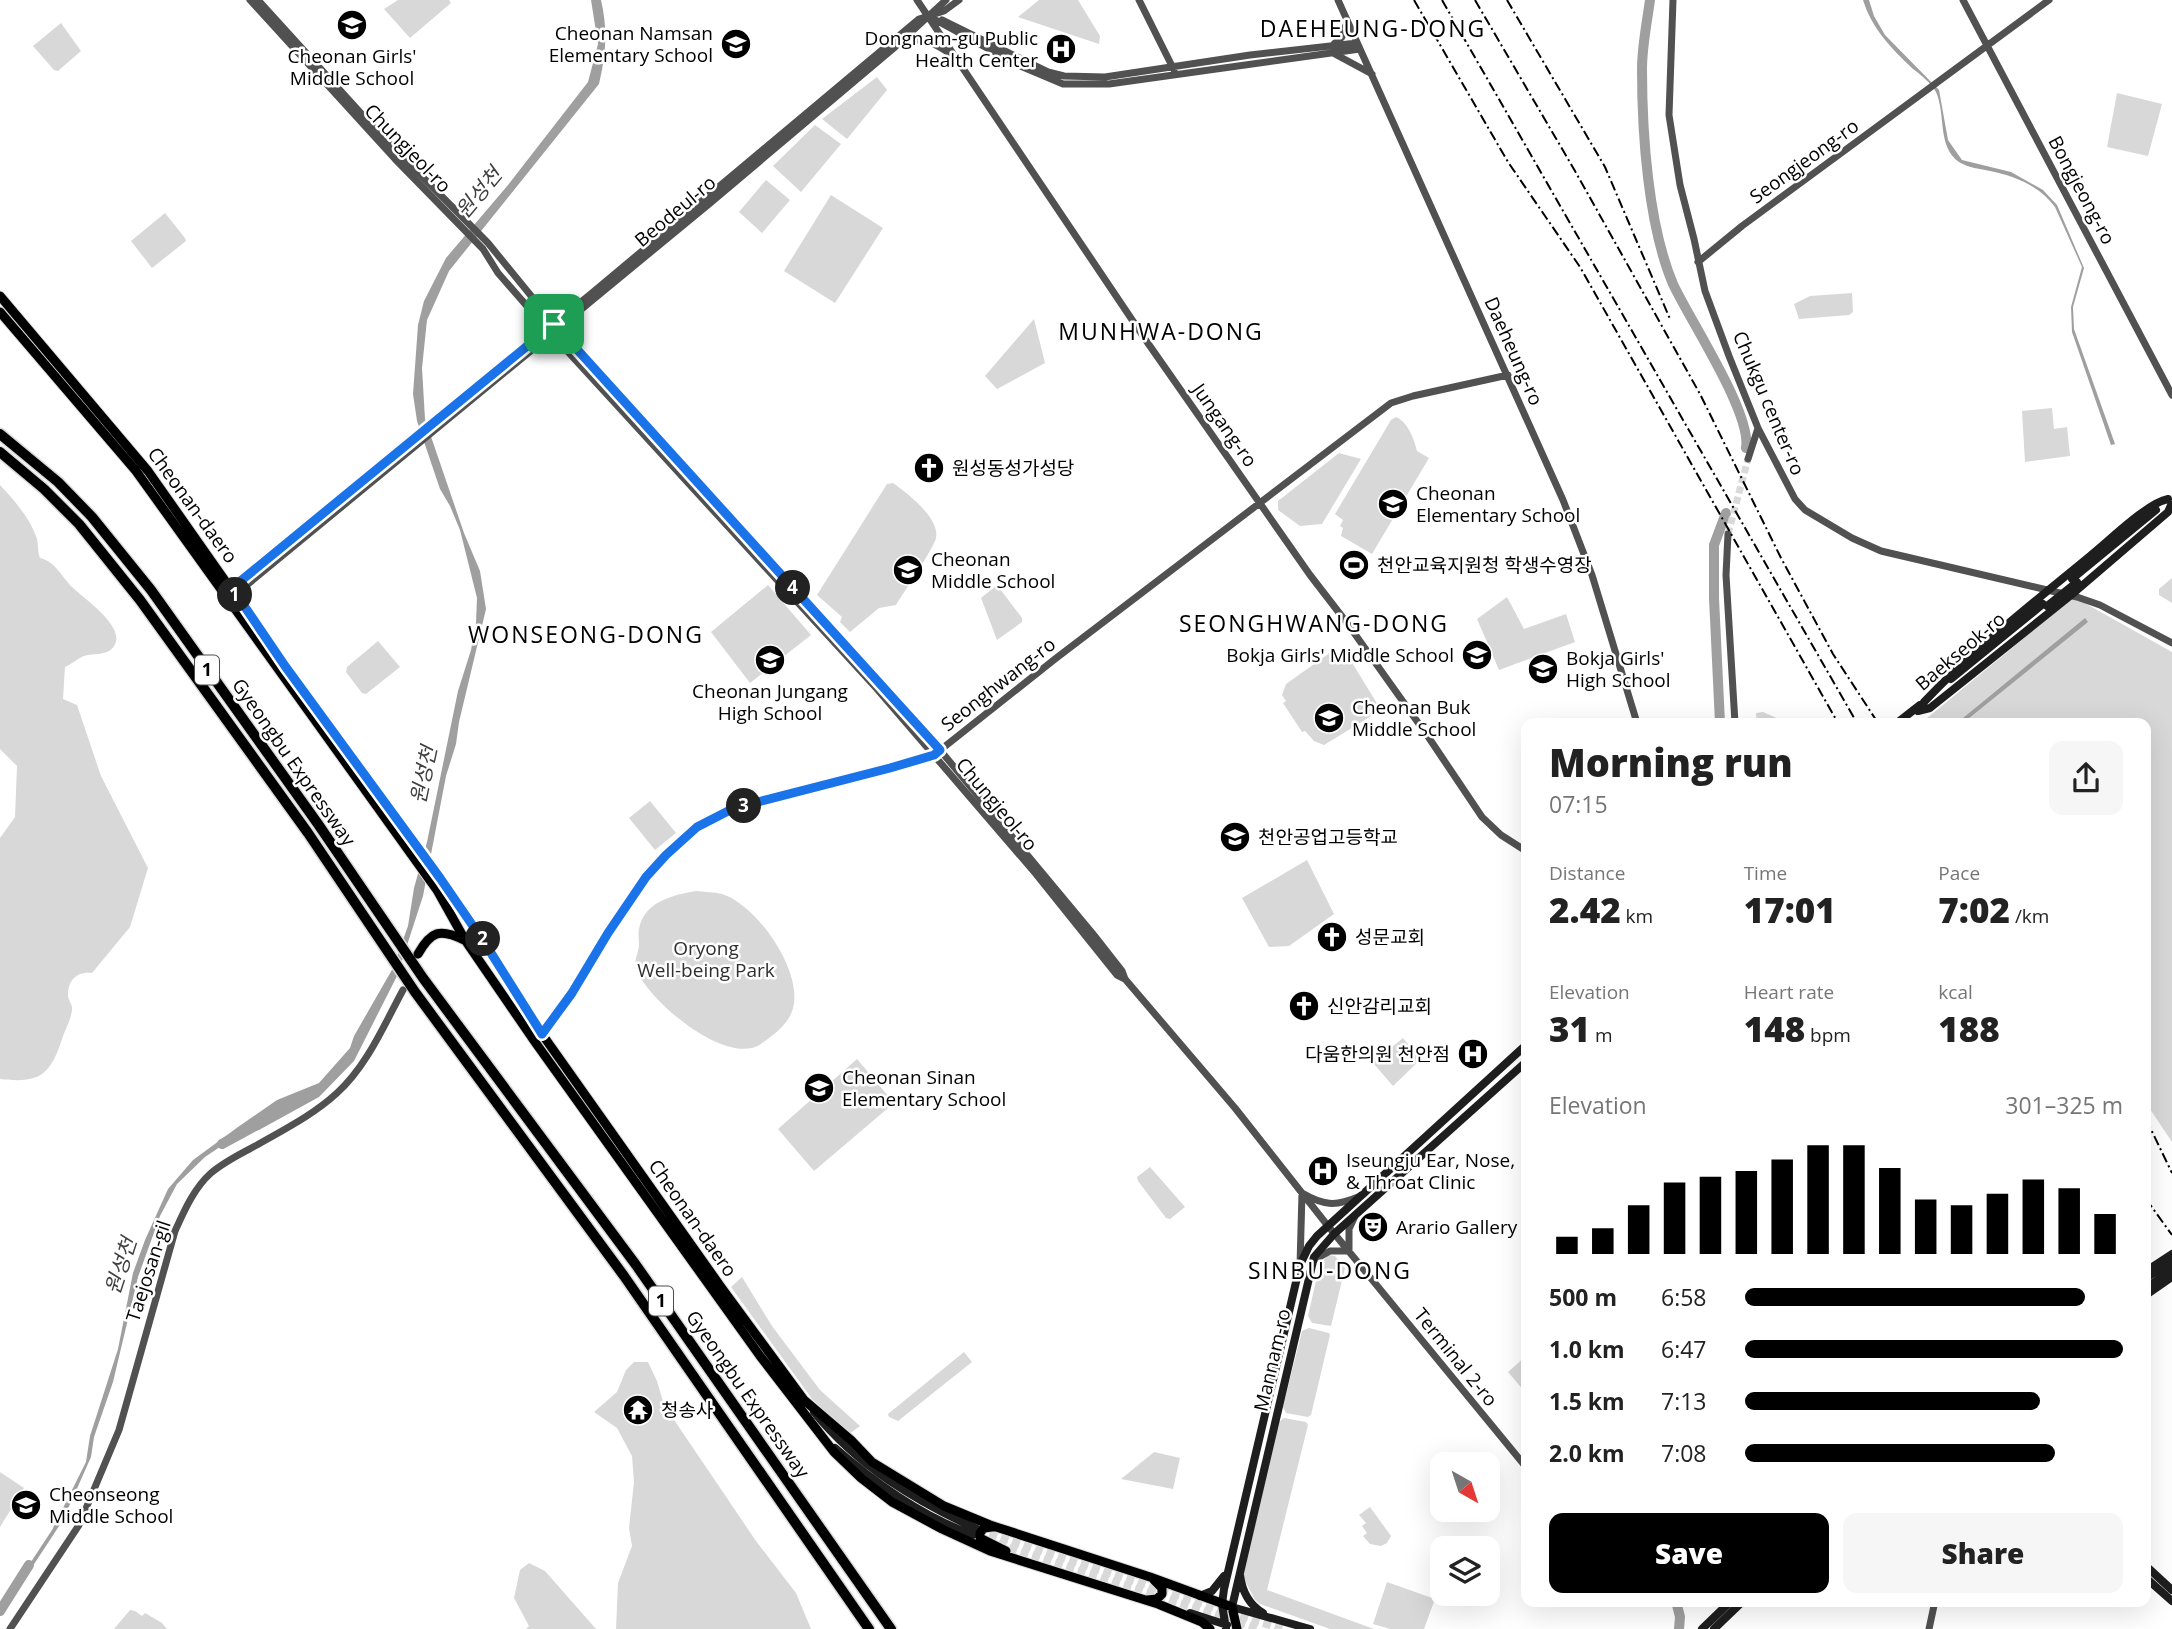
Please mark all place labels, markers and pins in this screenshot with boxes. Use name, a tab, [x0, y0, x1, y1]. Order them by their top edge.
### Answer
school or university icon: Cheonan Girls' Middle School	[335, 8, 369, 42]
place label: Cheonan Namsan Elementary School	[549, 20, 713, 68]
place label: Dongnam-gu Public Health Center	[865, 25, 1038, 73]
school or university icon: Cheonan Namsan Elementary School	[719, 27, 753, 61]
hospital icon: Dongnam-gu Public Health Center	[1044, 32, 1078, 66]
place label: Cheonan Girls' Middle School	[288, 43, 416, 91]
pin	[524, 294, 584, 354]
church icon: 원성동성가성당	[912, 451, 946, 485]
place label: 원성동성가성당	[952, 455, 1074, 481]
place label: Cheonan Elementary School	[1416, 480, 1580, 528]
school or university icon: Cheonan Elementary School	[1376, 487, 1410, 521]
place label: Cheonan Middle School	[931, 546, 1055, 594]
sports icon: 천안교육지원청 학생수영장	[1337, 548, 1371, 582]
place label: 천안교육지원청 학생수영장	[1377, 552, 1592, 578]
school or university icon: Cheonan Middle School	[891, 553, 925, 587]
pin: 4	[776, 570, 810, 606]
pin: 1	[218, 578, 252, 612]
school or university icon: Bokja Girls' Middle School	[1460, 638, 1494, 672]
place label: Bokja Girls' Middle School	[1226, 642, 1454, 668]
school or university icon: Cheonan Jungang High School	[753, 643, 787, 677]
place label: Bokja Girls' High School	[1566, 645, 1671, 693]
school or university icon: Bokja Girls' High School	[1526, 652, 1560, 686]
place label: Cheonan Jungang High School	[692, 678, 848, 726]
place label: Cheonan Buk Middle School	[1352, 694, 1476, 742]
school or university icon: Cheonan Buk Middle School	[1312, 701, 1346, 735]
pin: 3	[726, 788, 762, 824]
school or university icon: 천안공업고등학교	[1218, 820, 1252, 854]
place label: 천안공업고등학교	[1258, 824, 1398, 850]
church icon: 성문교회	[1315, 920, 1349, 954]
pin: 2	[466, 922, 500, 956]
place label: 성문교회	[1355, 924, 1425, 950]
church icon: 신안감리교회	[1287, 989, 1321, 1023]
place label: 신안감리교회	[1327, 993, 1432, 1019]
hospital icon: 다움한의원 천안점	[1456, 1037, 1490, 1071]
place label: 다움한의원 천안점	[1305, 1041, 1450, 1067]
place label: Cheonan Sinan Elementary School	[842, 1064, 1006, 1112]
school or university icon: Cheonan Sinan Elementary School	[802, 1071, 836, 1105]
place label: Iseungju Ear, Nose, & Throat Clinic	[1346, 1147, 1515, 1195]
hospital icon: Iseungju Ear, Nose, & Throat Clinic	[1306, 1154, 1340, 1188]
theatre icon: Arario Gallery	[1356, 1210, 1390, 1244]
place label: Arario Gallery	[1396, 1214, 1518, 1240]
temple icon: 청송사	[621, 1393, 655, 1427]
place label: 청송사	[661, 1397, 713, 1423]
place label: Cheonseong Middle School	[49, 1481, 173, 1529]
school or university icon: Cheonseong Middle School	[9, 1488, 43, 1522]

